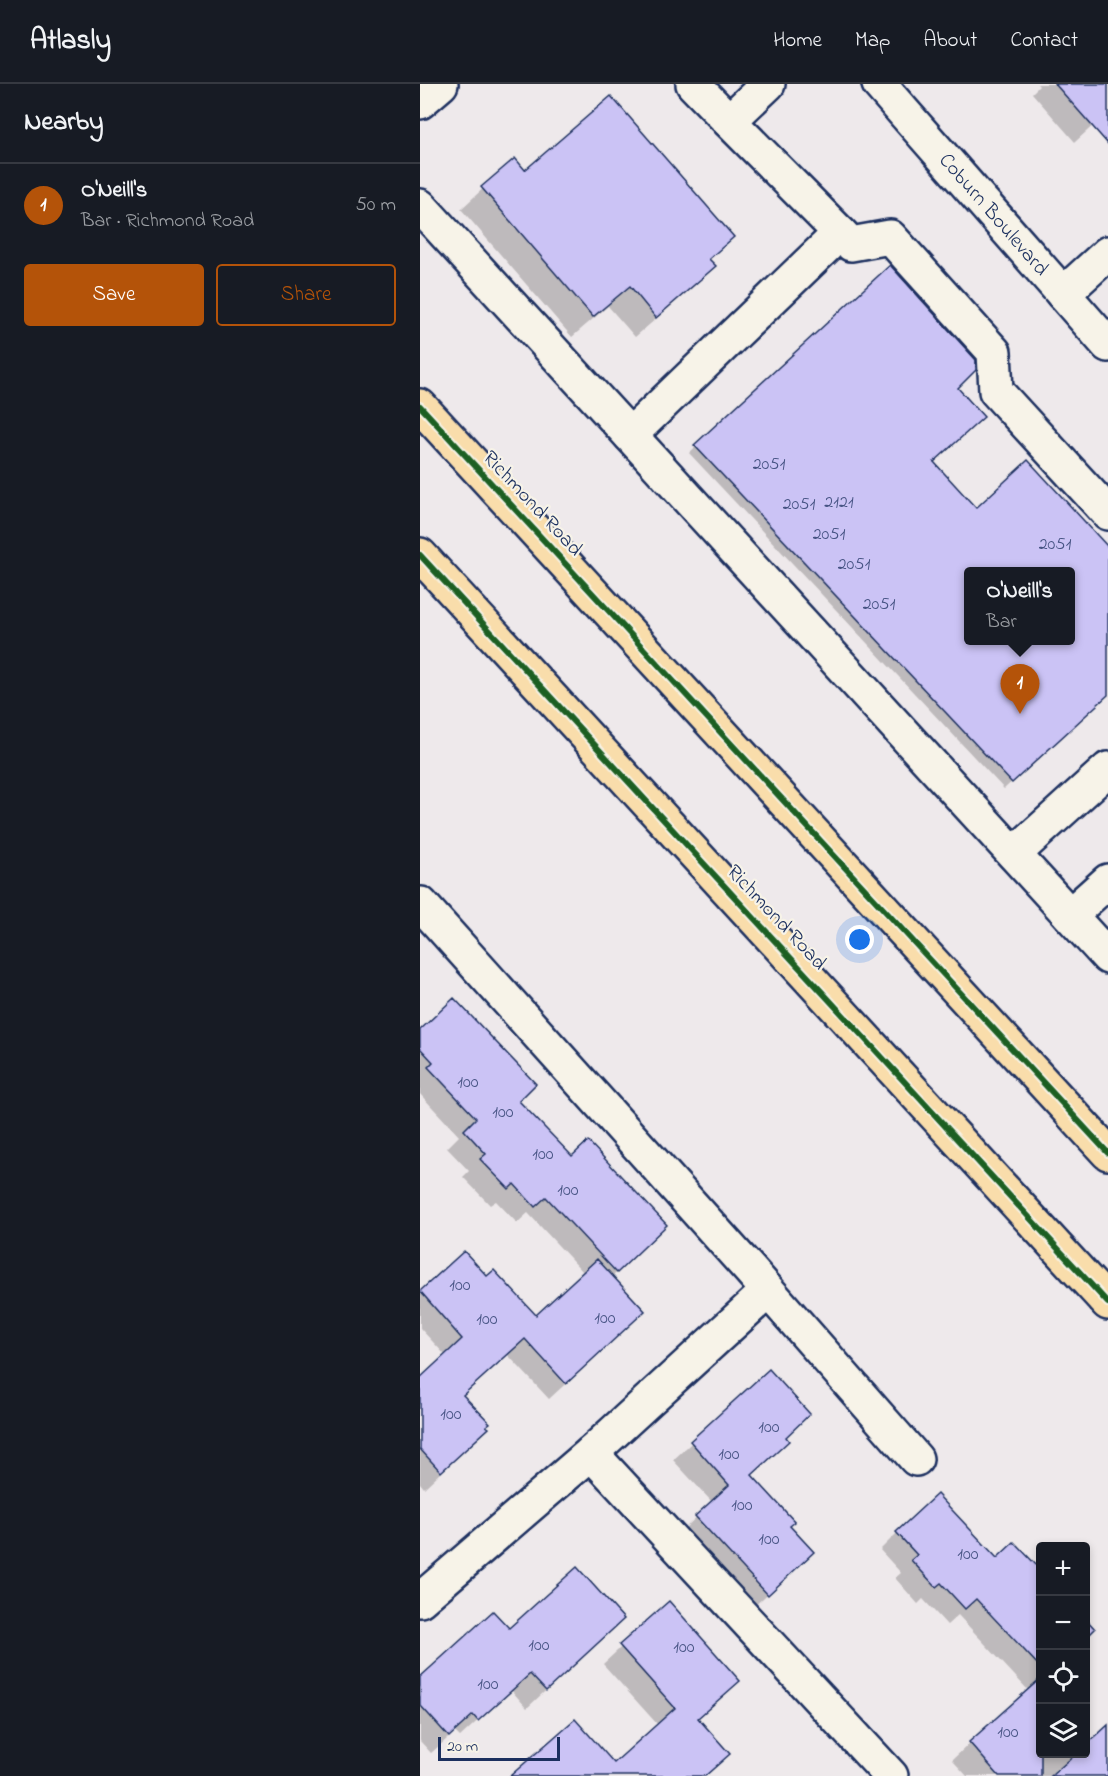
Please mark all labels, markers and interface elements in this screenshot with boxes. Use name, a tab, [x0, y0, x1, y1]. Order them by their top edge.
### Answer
text: Atlasly	[30, 21, 111, 62]
text: Home	[773, 26, 822, 56]
text: Map	[855, 26, 890, 56]
text: About	[923, 26, 977, 56]
text: Contact	[1010, 26, 1078, 56]
text: Nearby	[24, 104, 103, 142]
street label: Coburn Boulevard	[931, 147, 1055, 283]
text: O'Neill's	[81, 175, 147, 207]
text: 1	[40, 191, 47, 220]
text: 50 m	[355, 191, 396, 220]
text: Bar · Richmond Road	[81, 207, 254, 236]
button: Save	[24, 264, 204, 326]
button: Share	[216, 264, 396, 326]
street label: Richmond Road	[475, 444, 589, 564]
house number: 2051	[753, 452, 786, 478]
house number: 2121	[824, 490, 854, 516]
house number: 2051	[783, 492, 816, 518]
house number: 2051	[813, 522, 846, 548]
house number: 2051	[1039, 532, 1072, 558]
house number: 2051	[838, 552, 871, 578]
popup	[964, 567, 1075, 645]
text: O'Neill's	[986, 576, 1053, 608]
house number: 2051	[863, 592, 896, 618]
text: Bar	[986, 608, 1017, 637]
pin: 1	[1000, 664, 1040, 714]
street label: Richmond Road	[719, 858, 833, 978]
your location	[845, 925, 874, 954]
house number: 100	[457, 1070, 479, 1096]
house number: 100	[492, 1100, 514, 1126]
house number: 100	[532, 1142, 554, 1168]
house number: 100	[557, 1178, 579, 1204]
house number: 100	[449, 1273, 471, 1299]
house number: 100	[594, 1306, 616, 1332]
house number: 100	[476, 1307, 498, 1333]
house number: 100	[440, 1402, 462, 1428]
house number: 100	[758, 1415, 780, 1441]
house number: 100	[718, 1442, 740, 1468]
house number: 100	[731, 1493, 753, 1519]
house number: 100	[758, 1527, 780, 1553]
house number: 100	[957, 1542, 979, 1568]
map controls	[1036, 1542, 1090, 1758]
button: +	[1036, 1542, 1090, 1596]
button: −	[1036, 1596, 1090, 1650]
house number: 100	[528, 1633, 550, 1659]
house number: 100	[673, 1635, 695, 1661]
button: locate	[1036, 1650, 1090, 1704]
house number: 100	[477, 1672, 499, 1698]
button: layers	[1036, 1704, 1090, 1758]
house number: 100	[997, 1720, 1019, 1746]
scale bar	[438, 1734, 560, 1762]
text: 20 m	[447, 1735, 478, 1759]

